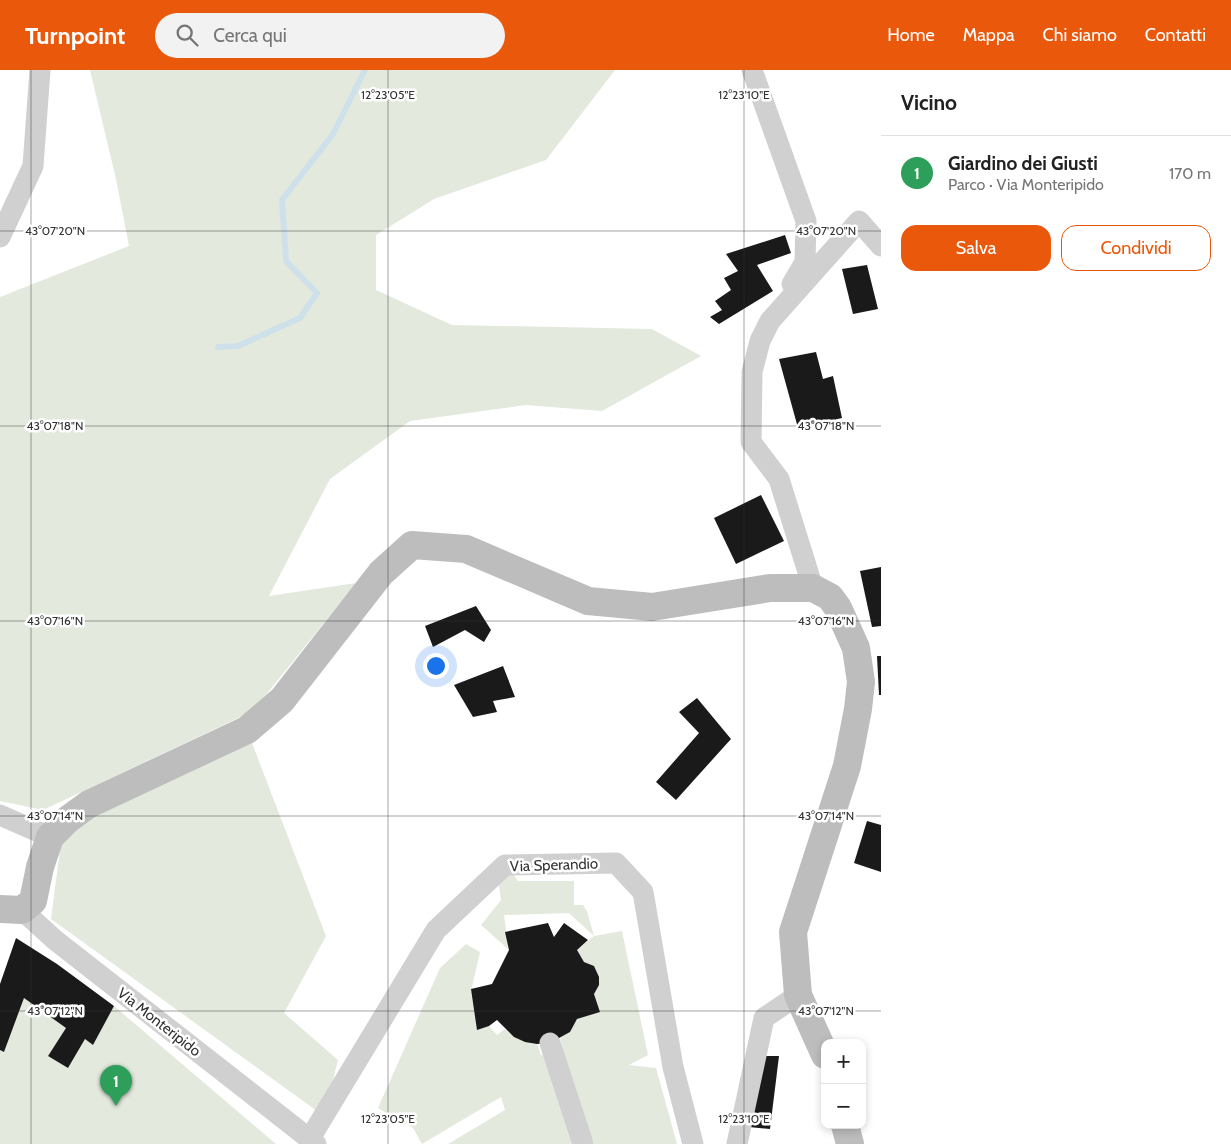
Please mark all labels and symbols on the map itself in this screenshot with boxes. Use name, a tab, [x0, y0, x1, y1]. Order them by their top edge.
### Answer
text: 12°23'05"E	[361, 87, 415, 102]
text: 12°23'10"E	[718, 87, 770, 102]
text: 43°07'20"N	[25, 223, 85, 238]
text: 43°07'20"N	[796, 223, 856, 238]
text: 43°07'18"N	[27, 418, 83, 433]
text: 43°07'18"N	[798, 418, 854, 433]
text: 43°07'16"N	[27, 613, 83, 628]
text: 43°07'16"N	[798, 613, 854, 628]
your location	[423, 653, 449, 679]
text: 43°07'14"N	[27, 808, 83, 823]
text: 43°07'14"N	[798, 808, 854, 823]
street label: Via Sperandio	[510, 854, 598, 876]
street label: Via Monteripido	[114, 984, 204, 1060]
text: 43°07'12"N	[27, 1003, 83, 1018]
text: 43°07'12"N	[798, 1003, 854, 1018]
pin: 1	[100, 1065, 132, 1106]
text: 12°23'05"E	[361, 1111, 415, 1126]
text: 12°23'10"E	[718, 1111, 770, 1126]

